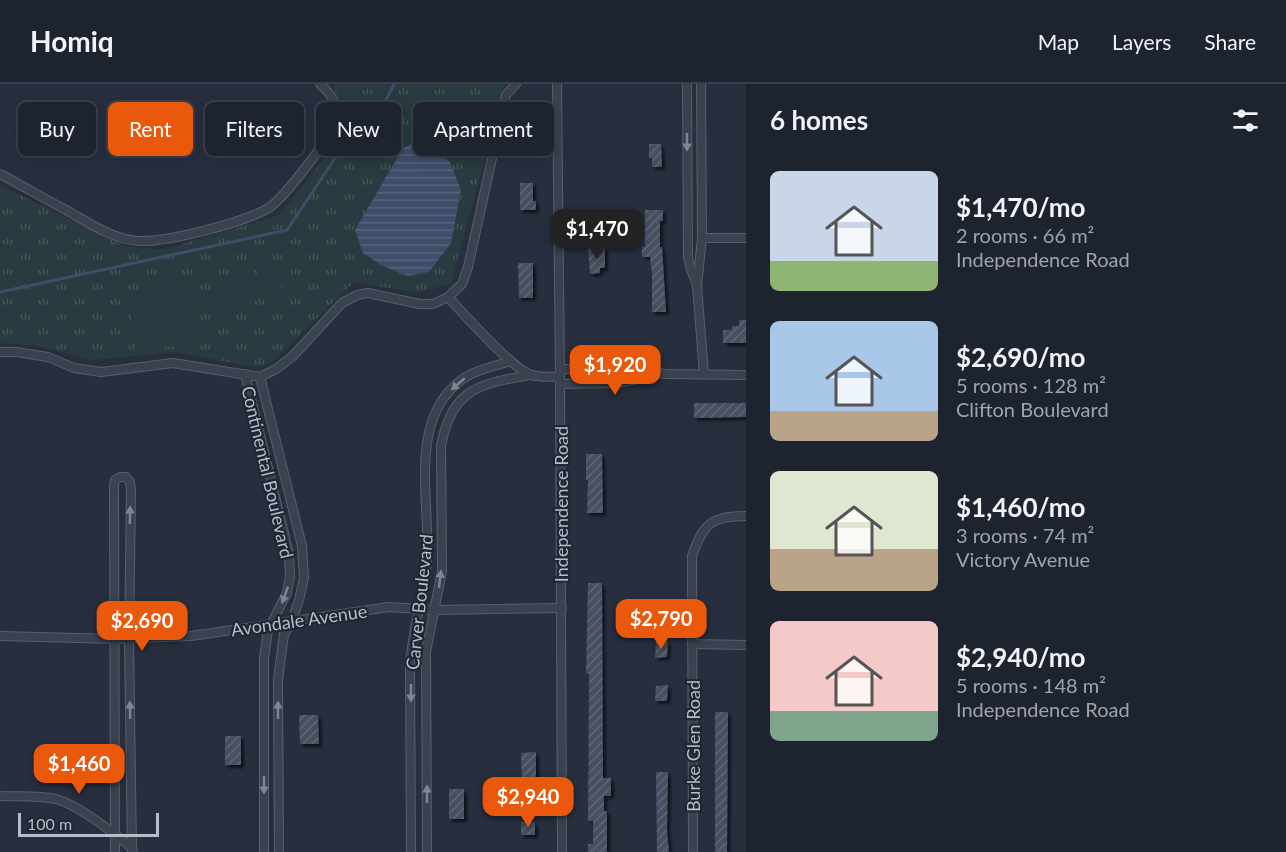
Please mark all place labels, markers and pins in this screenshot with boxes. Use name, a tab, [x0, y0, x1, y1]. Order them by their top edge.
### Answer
pin: $1,470	[548, 209, 646, 260]
pin: $1,920	[566, 345, 664, 396]
pin: $2,790	[612, 599, 710, 650]
pin: $2,690	[93, 601, 191, 652]
pin: $1,460	[30, 744, 128, 795]
pin: $2,940	[479, 777, 577, 828]

